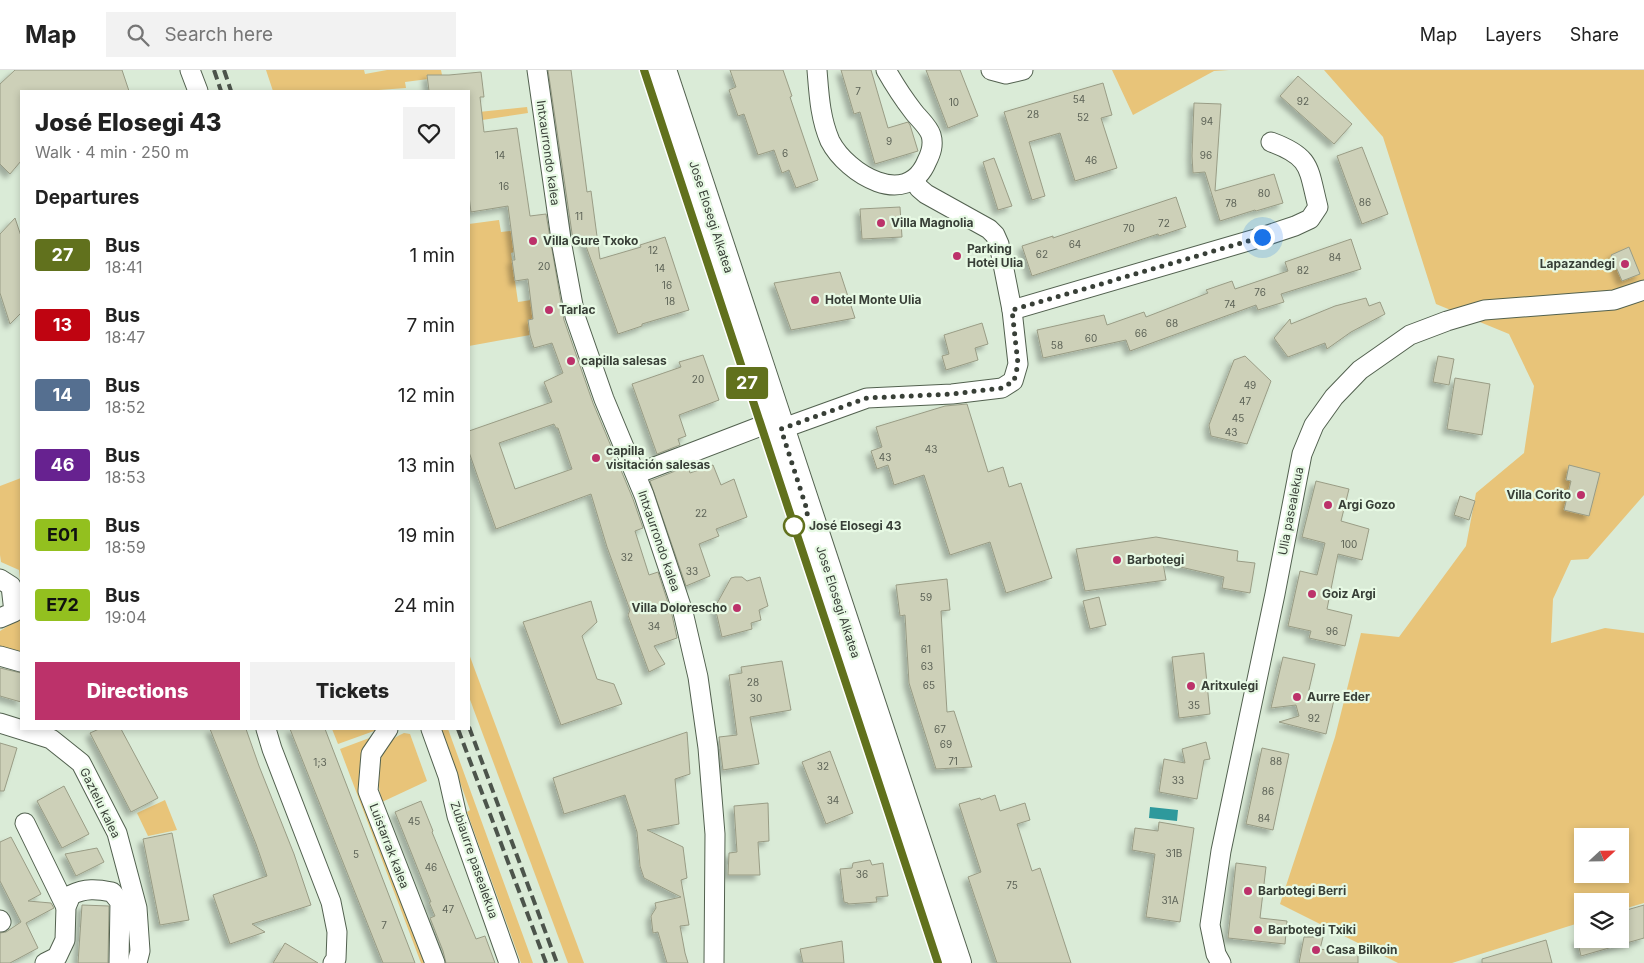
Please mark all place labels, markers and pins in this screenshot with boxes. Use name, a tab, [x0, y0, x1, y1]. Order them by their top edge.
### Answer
place label: Villa Magnolia	[891, 215, 974, 230]
marker: Villa Magnolia	[875, 217, 887, 229]
place label: Villa Gure Txoko	[543, 233, 638, 248]
marker: Villa Gure Txoko	[527, 235, 539, 247]
place label: Parking Hotel Ulia	[967, 241, 1023, 270]
marker: Parking Hotel Ulia	[951, 250, 963, 262]
place label: Lapazandegi	[1540, 256, 1615, 271]
marker: Lapazandegi	[1619, 258, 1631, 270]
place label: Hotel Monte Ulia	[825, 292, 921, 307]
marker: Hotel Monte Ulia	[809, 294, 821, 306]
place label: Tarlac	[559, 302, 595, 317]
marker: Tarlac	[543, 304, 555, 316]
place label: capilla salesas	[581, 353, 667, 368]
marker: capilla salesas	[565, 355, 577, 367]
place label: capilla visitación salesas	[606, 443, 711, 472]
marker: capilla visitación salesas	[590, 452, 602, 464]
place label: Villa Corito	[1506, 487, 1571, 502]
marker: Villa Corito	[1575, 489, 1587, 501]
place label: Argi Gozo	[1338, 497, 1395, 512]
marker: Argi Gozo	[1322, 499, 1334, 511]
marker: José Elosegi 43	[783, 515, 805, 537]
place label: José Elosegi 43	[809, 518, 902, 533]
place label: Barbotegi	[1127, 552, 1184, 567]
marker: Barbotegi	[1111, 554, 1123, 566]
place label: Goiz Argi	[1322, 586, 1376, 601]
marker: Goiz Argi	[1306, 588, 1318, 600]
place label: Villa Dolorescho	[631, 600, 727, 615]
marker: Villa Dolorescho	[731, 602, 743, 614]
place label: Aritxulegi	[1201, 678, 1258, 693]
marker: Aritxulegi	[1185, 680, 1197, 692]
place label: Aurre Eder	[1307, 689, 1370, 704]
marker: Aurre Eder	[1291, 691, 1303, 703]
place label: Barbotegi Berri	[1258, 883, 1346, 898]
marker: Barbotegi Berri	[1242, 885, 1254, 897]
place label: Barbotegi Txiki	[1268, 922, 1356, 937]
marker: Barbotegi Txiki	[1252, 924, 1264, 936]
place label: Casa Bilkoin	[1326, 942, 1398, 957]
marker: Casa Bilkoin	[1310, 944, 1322, 956]

